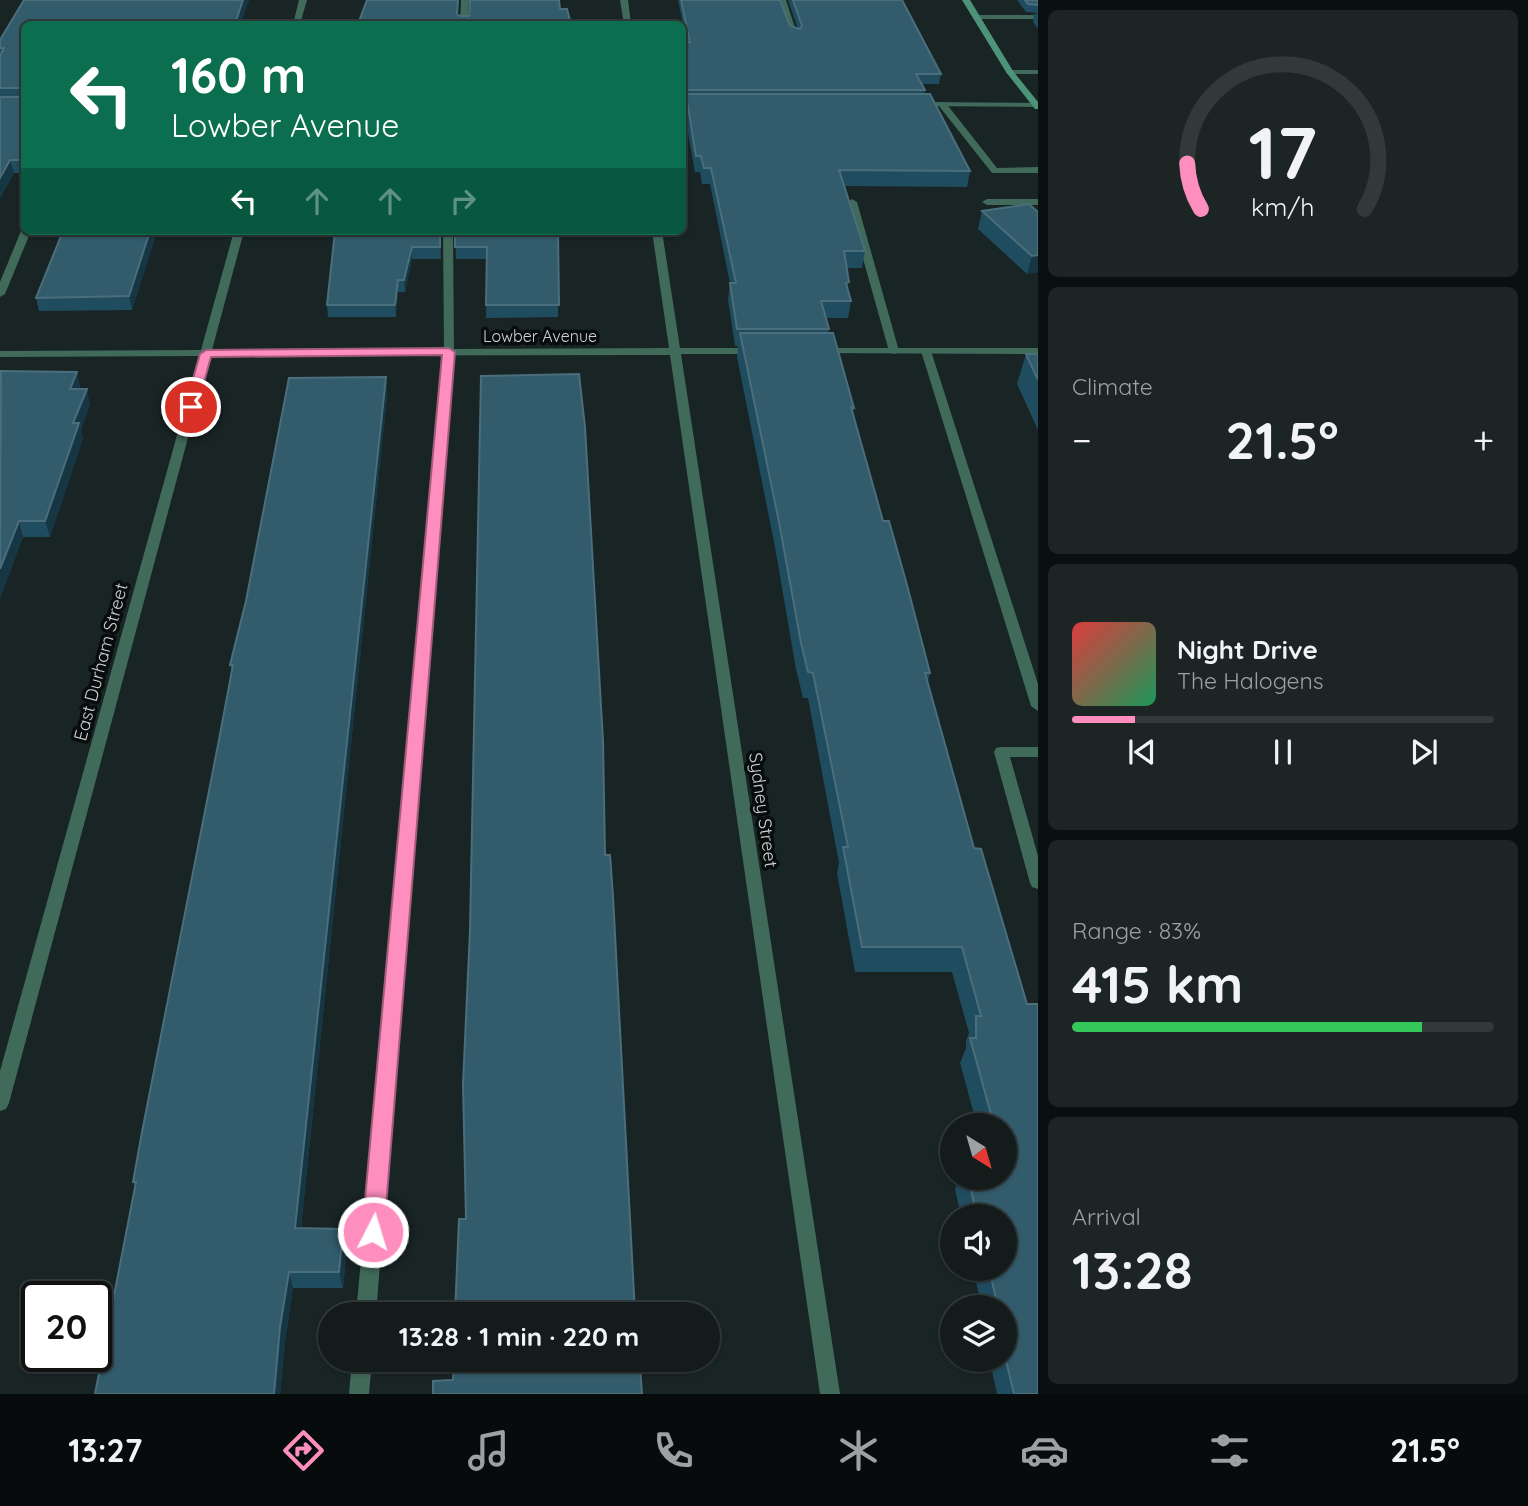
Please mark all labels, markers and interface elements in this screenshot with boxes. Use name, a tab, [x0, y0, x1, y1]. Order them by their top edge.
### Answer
text: 160 m	[171, 44, 306, 105]
icon: left	[56, 49, 147, 140]
text: Lowber Avenue	[171, 105, 399, 145]
text: 17	[1249, 107, 1317, 198]
icon: left	[225, 182, 263, 220]
icon: ahead	[298, 182, 336, 220]
icon: ahead	[371, 182, 409, 220]
icon: right	[444, 182, 482, 220]
text: km/h	[1251, 191, 1315, 222]
street label: Lowber Avenue	[483, 326, 597, 346]
text: Climate	[1072, 372, 1153, 401]
pin	[161, 377, 221, 437]
icon: arrive	[172, 388, 210, 426]
text: 21.5°	[1226, 407, 1339, 472]
text: −	[1072, 416, 1092, 464]
text: +	[1473, 416, 1494, 464]
street label: East Durham Street	[68, 580, 133, 743]
text: Night Drive	[1177, 633, 1318, 666]
text: The Halogens	[1177, 666, 1324, 695]
icon: previous	[1123, 733, 1161, 771]
icon: pause	[1264, 733, 1302, 771]
icon: next	[1405, 733, 1443, 771]
street label: Sydney Street	[744, 751, 783, 869]
text: Range · 83%	[1072, 916, 1201, 945]
text: 415 km	[1072, 951, 1243, 1016]
north arrow	[940, 1113, 1017, 1190]
map controls	[940, 1113, 1017, 1372]
position arrow	[336, 1195, 410, 1269]
text: Arrival	[1072, 1202, 1141, 1231]
button: sound	[940, 1204, 1017, 1281]
text: 13:28	[1072, 1237, 1192, 1302]
speed limit sign: 20	[21, 1281, 112, 1372]
button: layers	[940, 1295, 1017, 1372]
text: 13:28 · 1 min · 220 m	[399, 1320, 639, 1353]
icon: directions	[279, 1426, 328, 1475]
icon: music	[464, 1426, 513, 1475]
icon: phone	[649, 1426, 698, 1475]
icon: climate	[834, 1426, 883, 1475]
icon: car	[1020, 1426, 1069, 1475]
icon: filters	[1205, 1426, 1254, 1475]
text: 13:27	[68, 1430, 142, 1470]
text: 21.5°	[1390, 1430, 1460, 1470]

